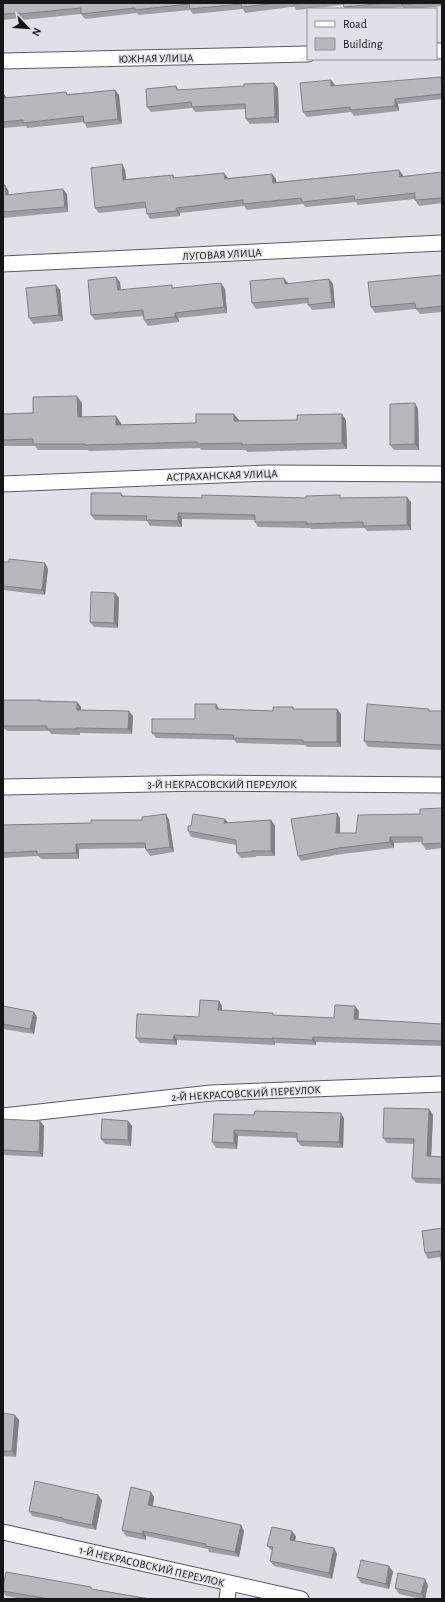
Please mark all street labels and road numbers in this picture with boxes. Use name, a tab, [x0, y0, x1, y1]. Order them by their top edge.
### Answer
street label: ЮЖНАЯ УЛИЦА	[118, 52, 194, 65]
street label: ЛУГОВАЯ УЛИЦА	[182, 247, 262, 262]
street label: АСТРАХАНСКАЯ УЛИЦА	[166, 468, 278, 483]
street label: 3-Й НЕКРАСОВСКИЙ ПЕРЕУЛОК	[147, 779, 297, 790]
street label: 2-Й НЕКРАСОВСКИЙ ПЕРЕУЛОК	[171, 1084, 322, 1103]
street label: 1-Й НЕКРАСОВСКИЙ ПЕРЕУЛОК	[78, 1544, 226, 1589]

